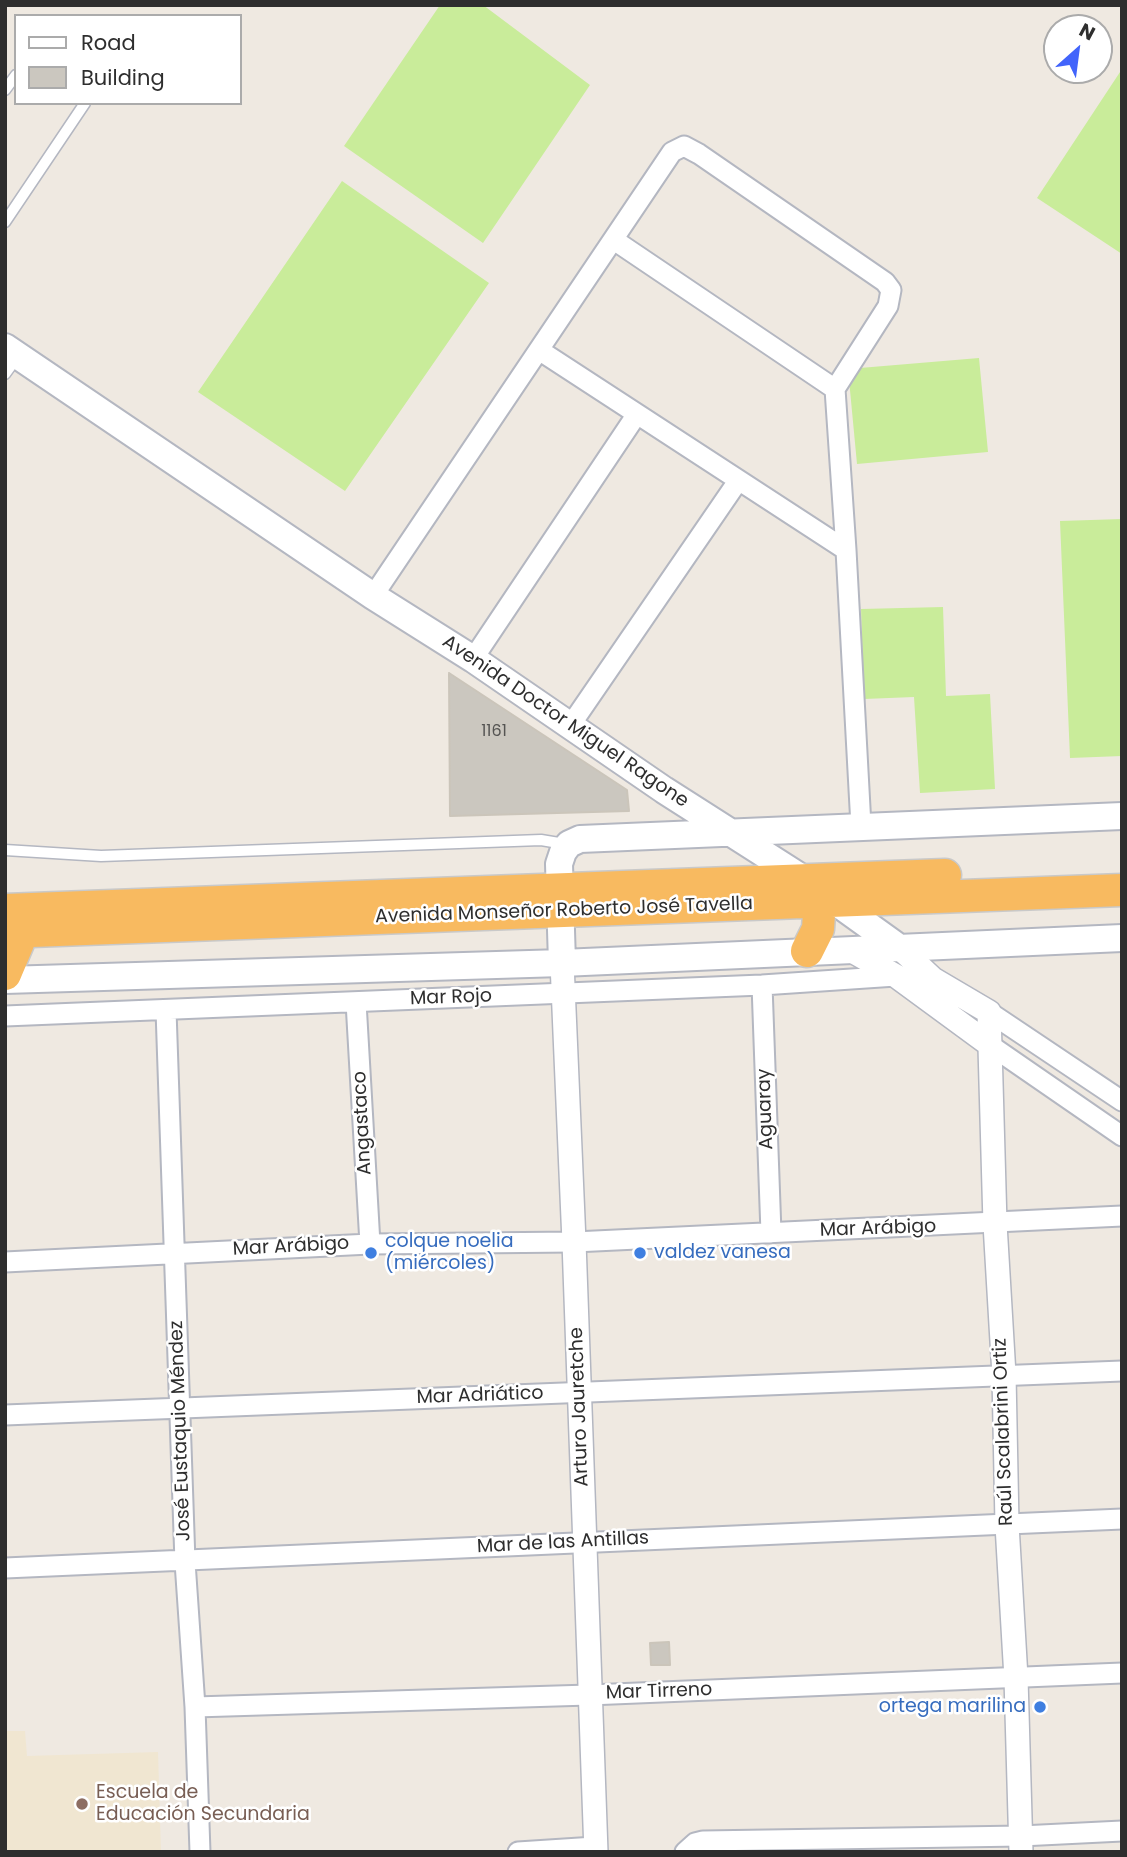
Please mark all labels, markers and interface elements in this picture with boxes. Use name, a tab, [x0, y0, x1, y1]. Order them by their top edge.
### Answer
legend	[14, 14, 242, 105]
north arrow	[1043, 14, 1113, 84]
text: N	[1074, 17, 1100, 47]
text: Road	[81, 28, 136, 57]
text: Building	[81, 63, 165, 92]
street label: Avenida Doctor Miguel Ragone	[438, 631, 692, 813]
house number: 1161	[481, 722, 507, 742]
street label: Avenida Monseñor Roberto José Tavella	[375, 893, 753, 929]
street label: Mar Rojo	[410, 985, 492, 1011]
street label: Aguaray	[753, 1068, 779, 1150]
street label: Angastaco	[349, 1070, 377, 1176]
street label: Mar Arábigo	[819, 1216, 937, 1242]
place label: colque noelia (miércoles)	[385, 1231, 514, 1275]
street label: Mar Arábigo	[232, 1233, 350, 1261]
place label: valdez vanesa	[654, 1242, 791, 1264]
marker: colque noelia (miércoles)	[363, 1245, 379, 1261]
marker: valdez vanesa	[632, 1245, 648, 1261]
street label: José Eustaquio Méndez	[166, 1320, 196, 1542]
street label: Arturo Jauretche	[566, 1327, 594, 1487]
street label: Raúl Scalabrini Ortiz	[989, 1338, 1019, 1526]
street label: Mar Adriático	[416, 1382, 544, 1410]
street label: Mar de las Antillas	[476, 1527, 650, 1559]
street label: Mar Tirreno	[605, 1679, 713, 1705]
place label: ortega marilina	[879, 1696, 1026, 1718]
marker: ortega marilina	[1032, 1699, 1048, 1715]
place label: Escuela de Educación Secundaria	[96, 1782, 310, 1826]
marker: Escuela de Educación Secundaria	[74, 1796, 90, 1812]

